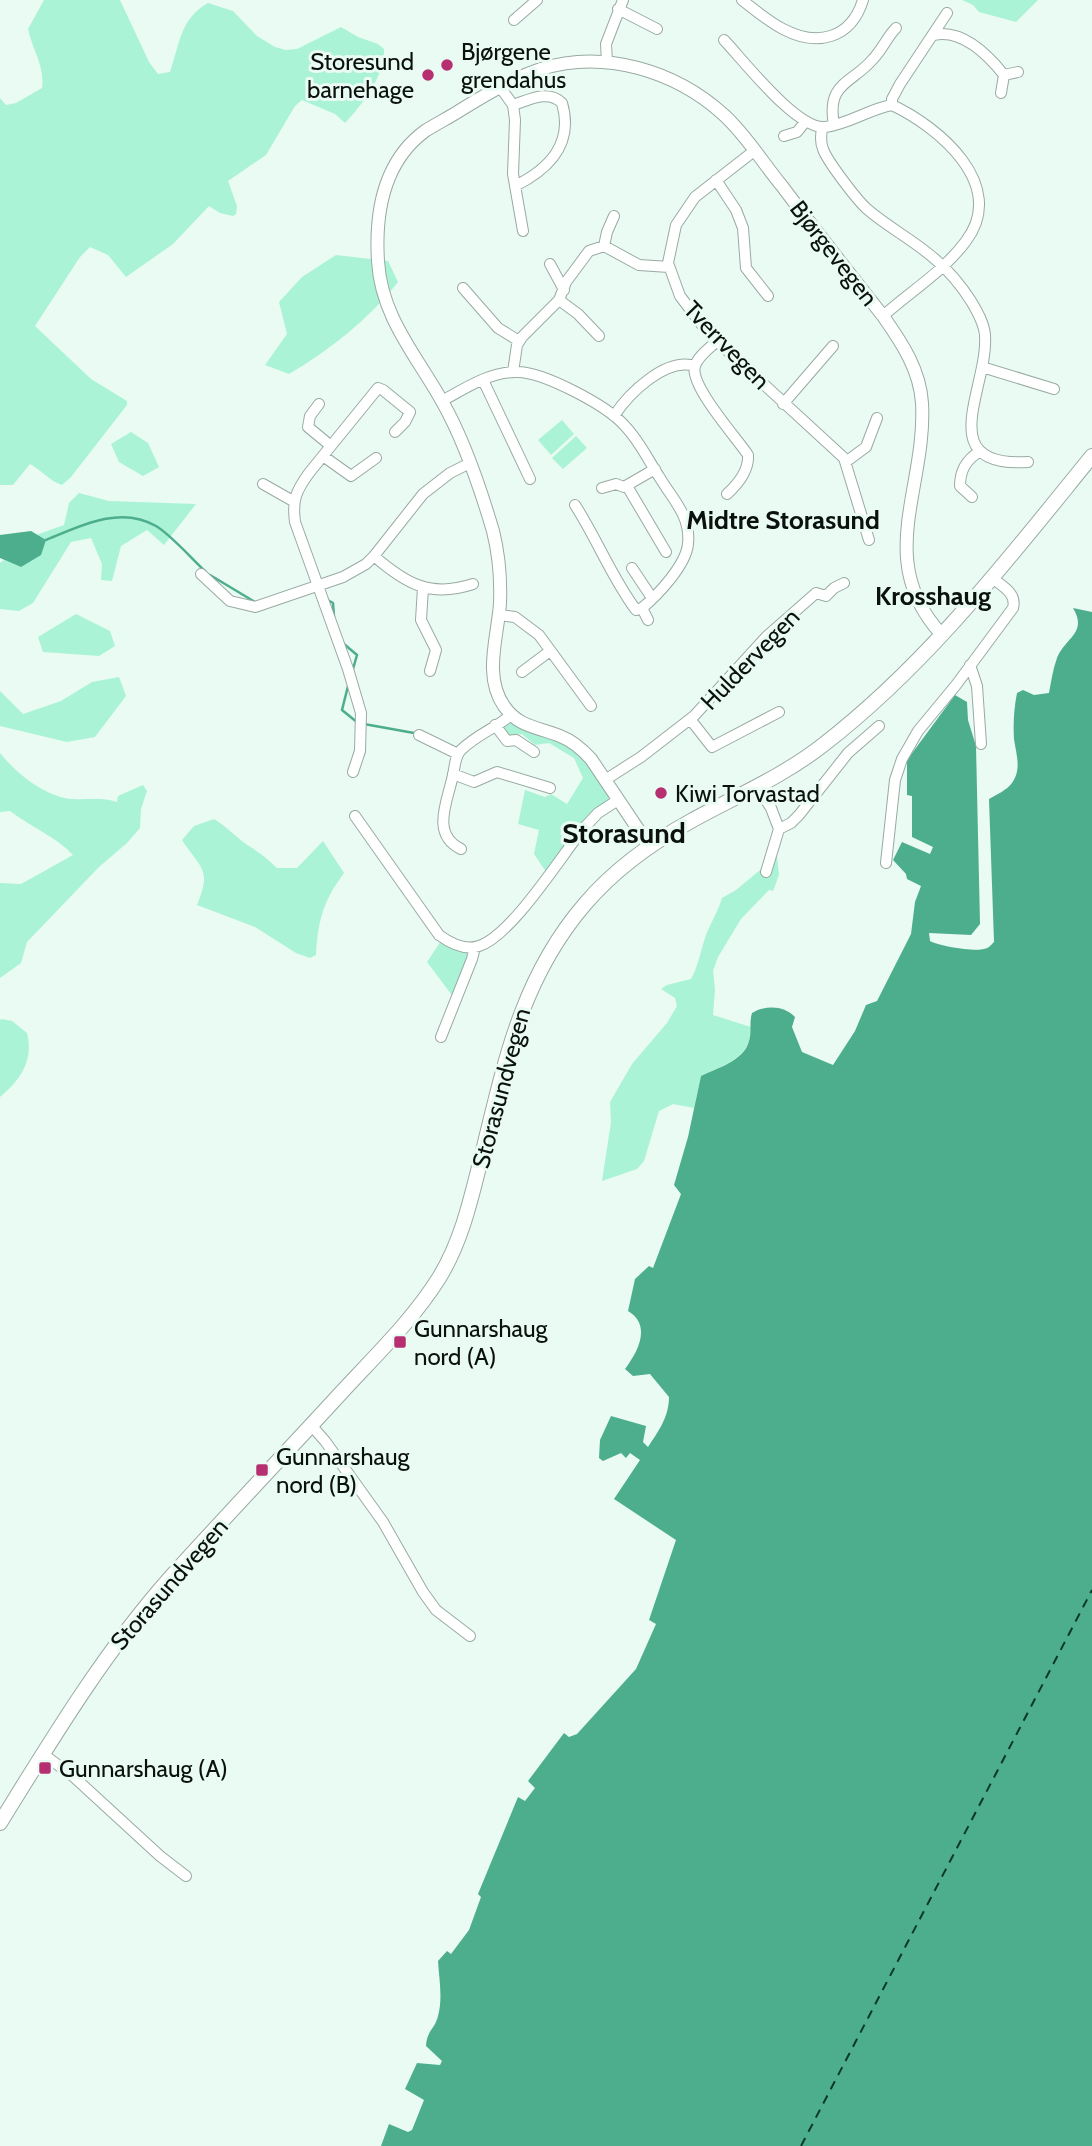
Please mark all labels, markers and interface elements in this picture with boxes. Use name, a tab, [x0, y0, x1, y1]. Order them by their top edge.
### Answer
place label: Bjørgene grendahus	[461, 37, 566, 94]
place label: Storesund barnehage	[307, 47, 414, 104]
marker: Bjørgene grendahus	[439, 57, 455, 73]
marker: Storesund barnehage	[420, 67, 436, 83]
street label: Bjørgevegen	[784, 195, 884, 311]
street label: Tverrvegen	[678, 295, 776, 395]
district label: Midtre Storasund	[686, 504, 880, 536]
district label: Krosshaug	[875, 580, 991, 612]
street label: Huldervegen	[695, 602, 805, 716]
place label: Kiwi Torvastad	[675, 779, 820, 808]
marker: Kiwi Torvastad	[653, 785, 669, 801]
district label: Storasund	[562, 816, 686, 850]
street label: Storasundvegen	[466, 1005, 536, 1171]
place label: Gunnarshaug nord (A)	[414, 1314, 549, 1371]
marker: Gunnarshaug nord (A)	[392, 1334, 408, 1350]
place label: Gunnarshaug nord (B)	[276, 1442, 411, 1499]
marker: Gunnarshaug nord (B)	[254, 1462, 270, 1478]
street label: Storasundvegen	[104, 1512, 234, 1656]
place label: Gunnarshaug (A)	[59, 1754, 228, 1783]
marker: Gunnarshaug (A)	[37, 1760, 53, 1776]

